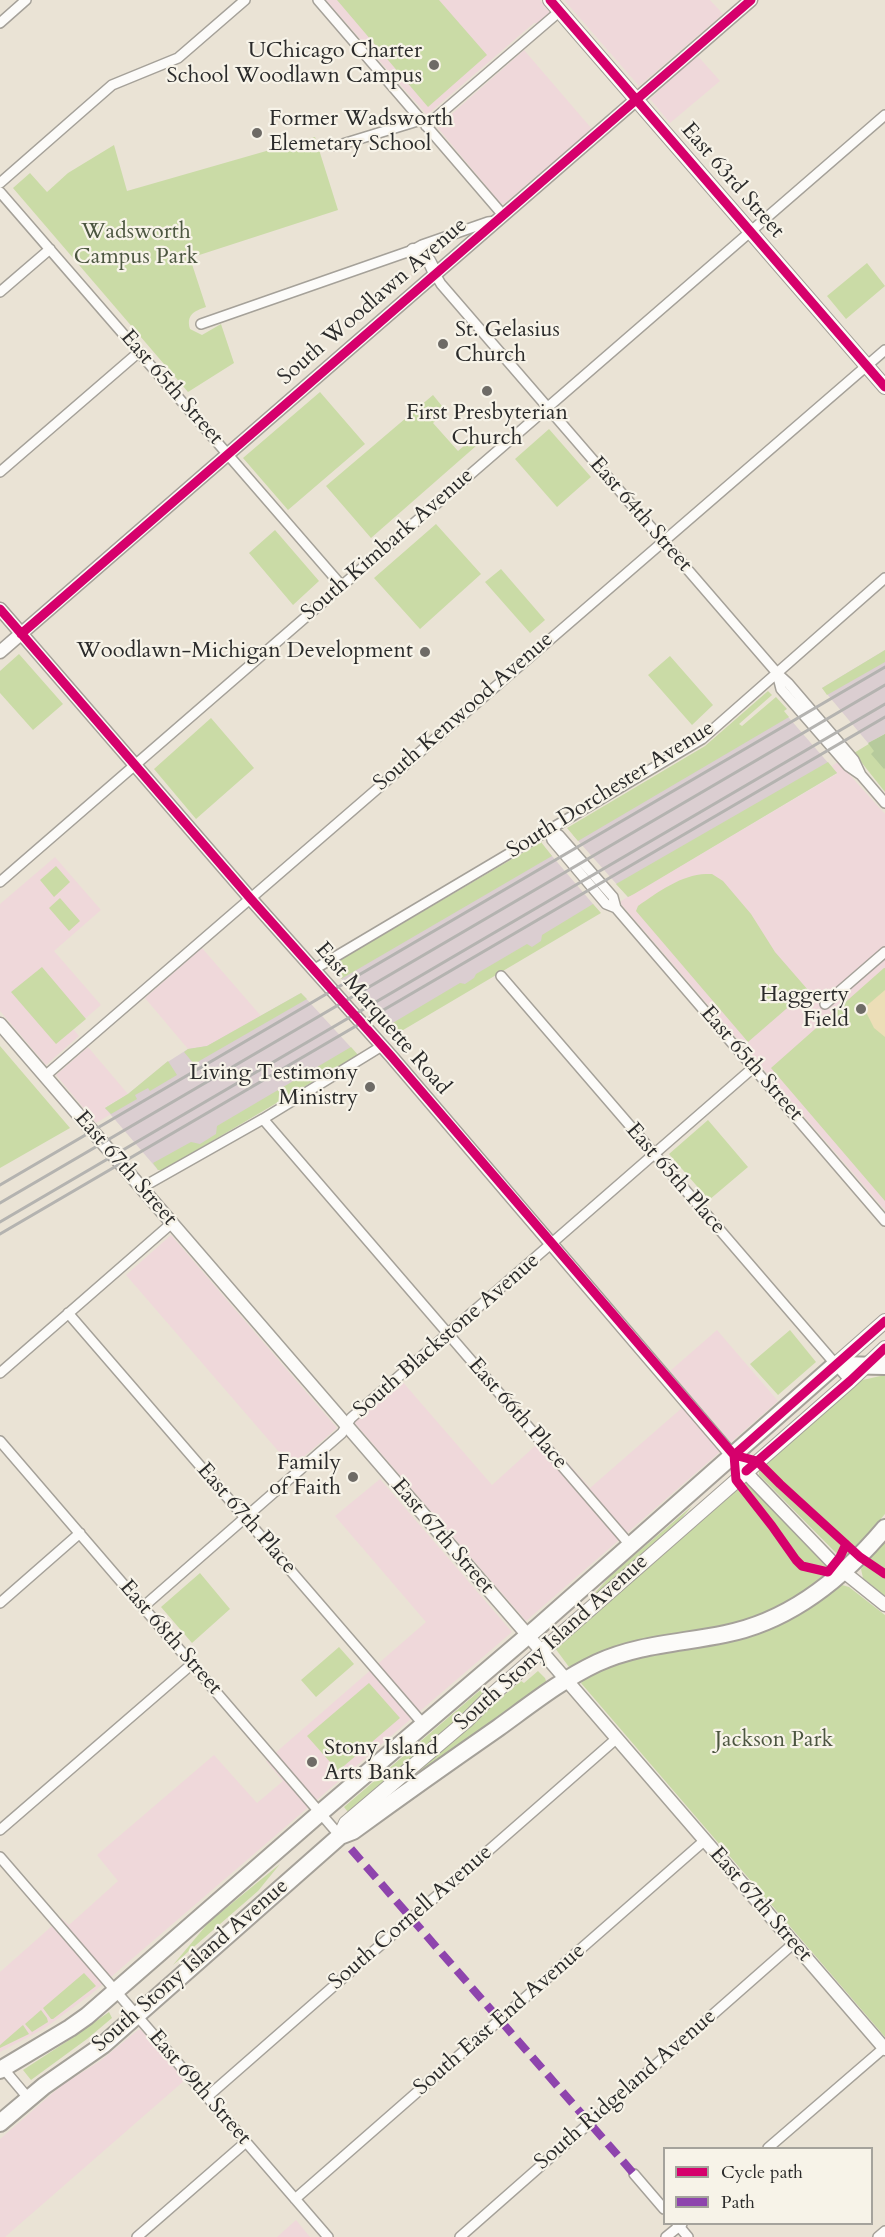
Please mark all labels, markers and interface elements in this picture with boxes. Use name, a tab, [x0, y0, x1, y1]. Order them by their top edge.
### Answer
place label: UChicago Charter School Woodlawn Campus	[167, 39, 422, 90]
marker: UChicago Charter School Woodlawn Campus	[427, 58, 441, 72]
place label: Former Wadsworth Elemetary School	[269, 107, 453, 158]
street label: East 63rd Street	[675, 118, 789, 244]
marker: Former Wadsworth Elemetary School	[250, 126, 264, 140]
street label: South Woodlawn Avenue	[273, 213, 473, 391]
park label: Wadsworth Campus Park	[74, 220, 198, 272]
place label: St. Gelasius Church	[455, 318, 560, 370]
street label: East 65th Street	[114, 325, 228, 451]
marker: St. Gelasius Church	[436, 337, 450, 351]
marker: First Presbyterian Church	[480, 384, 494, 398]
place label: First Presbyterian Church	[406, 401, 568, 452]
street label: East 64th Street	[583, 452, 697, 578]
street label: South Kimbark Avenue	[297, 463, 479, 627]
street label: South Kenwood Avenue	[369, 627, 559, 797]
place label: Woodlawn-Michigan Development	[76, 639, 413, 665]
marker: Woodlawn-Michigan Development	[418, 645, 432, 659]
street label: South Dorchester Avenue	[503, 715, 719, 865]
street label: East Marquette Road	[309, 937, 455, 1101]
place label: Haggerty Field	[760, 983, 849, 1034]
street label: East 65th Street	[694, 1001, 808, 1127]
marker: Haggerty Field	[854, 1002, 868, 1016]
place label: Living Testimony Ministry	[189, 1061, 358, 1112]
marker: Living Testimony Ministry	[363, 1080, 377, 1094]
street label: East 67th Street	[68, 1106, 182, 1232]
street label: East 65th Place	[619, 1118, 731, 1240]
street label: South Blackstone Avenue	[349, 1248, 545, 1424]
street label: East 66th Place	[461, 1353, 573, 1475]
place label: Family of Faith	[269, 1451, 341, 1502]
street label: East 67th Place	[190, 1458, 302, 1580]
marker: Family of Faith	[346, 1470, 360, 1484]
street label: East 67th Street	[385, 1474, 499, 1600]
street label: South Stony Island Avenue	[450, 1549, 654, 1737]
street label: East 68th Street	[113, 1575, 227, 1701]
park label: Jackson Park	[715, 1728, 833, 1754]
place label: Stony Island Arts Bank	[324, 1736, 438, 1788]
marker: Stony Island Arts Bank	[305, 1755, 319, 1769]
street label: South Cornell Avenue	[324, 1840, 498, 1996]
street label: East 67th Street	[703, 1842, 817, 1968]
street label: South Stony Island Avenue	[88, 1874, 294, 2058]
street label: South East End Avenue	[409, 1938, 591, 2102]
street label: South Ridgeland Avenue	[530, 2004, 722, 2176]
street label: East 69th Street	[142, 2025, 256, 2151]
legend	[663, 2147, 873, 2225]
text: Cycle path	[721, 2160, 803, 2185]
text: Path	[721, 2190, 755, 2215]

